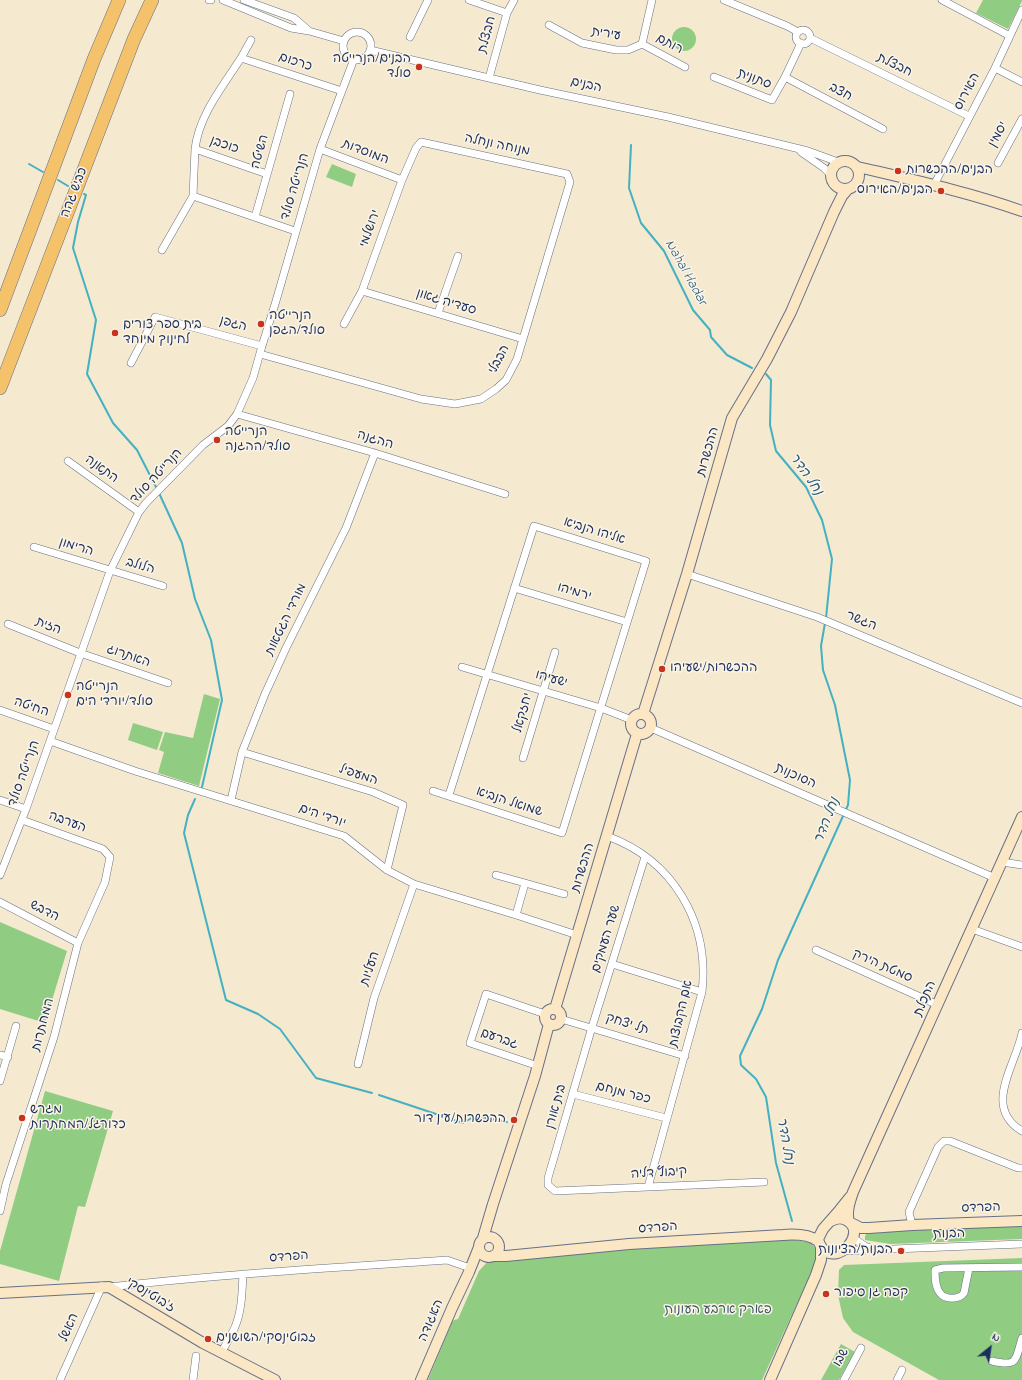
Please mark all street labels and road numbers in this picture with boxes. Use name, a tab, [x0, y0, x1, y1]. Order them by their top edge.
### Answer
street label: חבצלת	[476, 15, 500, 55]
street label: עירית	[590, 25, 622, 45]
street label: רותם	[653, 32, 685, 58]
street label: כרכום	[276, 50, 314, 76]
street label: חבצלת	[874, 51, 914, 81]
street label: סתונית	[735, 66, 773, 94]
street label: האירוס	[952, 71, 984, 113]
street label: הבנים	[569, 75, 603, 97]
street label: חצב	[826, 81, 854, 105]
street label: יסמין	[986, 120, 1012, 150]
street label: מנוחה ונחלה	[463, 131, 531, 161]
street label: השיטה	[249, 133, 273, 171]
street label: כוכבן	[207, 134, 241, 158]
street label: המוסדות	[339, 137, 391, 169]
street label: הנרייטה סולד	[278, 151, 314, 223]
street label: כביש גהה	[58, 166, 92, 220]
street label: ירושלמי	[357, 208, 385, 250]
street label: סעדיה גאון	[414, 286, 478, 320]
street label: הגפן	[218, 314, 248, 336]
street label: הבבלי	[486, 343, 514, 377]
street label: ההכשרות	[694, 425, 724, 479]
street label: ההגנה	[355, 428, 395, 454]
street label: הנרייטה סולד	[128, 446, 186, 508]
street label: התאנה	[81, 453, 121, 487]
street label: אליהו הנביא	[561, 515, 627, 549]
street label: הרימון	[57, 535, 95, 561]
street label: הלולב	[124, 555, 156, 579]
street label: ירמיהו	[555, 580, 593, 606]
street label: מורדי הגטאות	[263, 581, 311, 659]
street label: הגשר	[843, 609, 879, 635]
street label: הזית	[33, 615, 63, 639]
street label: האתרוג	[104, 642, 152, 672]
street label: ישעיהו	[533, 668, 569, 692]
street label: יחזקאל	[511, 691, 537, 735]
street label: החיטה	[11, 695, 51, 721]
street label: הנרייטה סולד	[6, 739, 44, 809]
street label: הסוכנות	[772, 761, 818, 793]
street label: המעפיל	[336, 762, 380, 790]
street label: שמואל הנביא	[474, 785, 544, 821]
street label: יורדי הים	[296, 802, 348, 832]
street label: הערבה	[46, 809, 88, 837]
street label: ההכשרות	[569, 841, 599, 895]
street label: הדבש	[27, 898, 61, 926]
street label: שער העמקים	[589, 903, 625, 975]
street label: סמטת הירק	[850, 947, 914, 987]
street label: העליות	[358, 950, 384, 988]
street label: אם הקבוצות	[667, 979, 697, 1049]
street label: התכלת	[911, 979, 941, 1019]
street label: המחתרות	[29, 997, 59, 1053]
street label: תל יצחק	[604, 1011, 650, 1039]
street label: גברעם	[478, 1026, 520, 1054]
street label: כפר מנחם	[594, 1080, 652, 1108]
street label: בית אורן	[543, 1083, 571, 1131]
street label: קיבוץ דליה	[630, 1165, 688, 1183]
street label: הפרדס	[961, 1201, 1001, 1217]
street label: הפרדס	[638, 1220, 678, 1238]
street label: הבנות	[932, 1227, 966, 1243]
street label: הפרדס	[269, 1249, 309, 1267]
street label: ז'בוטינסקי	[123, 1275, 177, 1317]
street label: האגודה	[416, 1298, 448, 1344]
street label: האשל	[57, 1311, 83, 1345]
street label: שבו	[831, 1346, 853, 1370]

